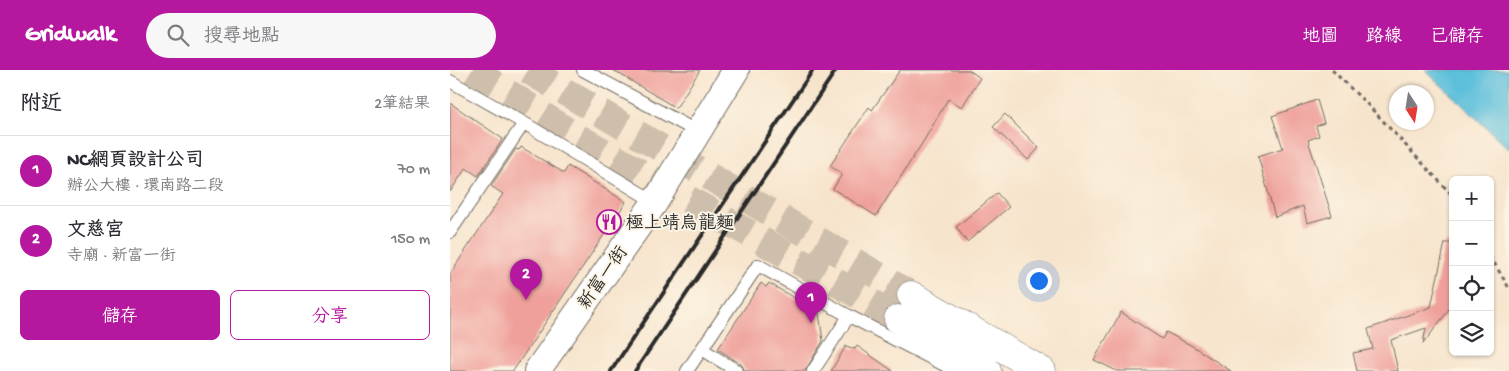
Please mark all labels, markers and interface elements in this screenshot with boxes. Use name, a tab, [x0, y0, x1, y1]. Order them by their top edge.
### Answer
search box	[146, 13, 496, 58]
text: Gridwalk	[25, 21, 116, 50]
icon: search	[164, 21, 192, 49]
text: 搜尋地點	[204, 26, 280, 49]
text: 地圖	[1302, 27, 1338, 48]
text: 路線	[1366, 27, 1402, 48]
text: 已儲存	[1430, 27, 1484, 48]
north arrow	[1389, 85, 1434, 130]
text: 附近	[20, 93, 62, 118]
text: 2筆結果	[374, 96, 430, 115]
text: NC網頁設計公司	[67, 150, 204, 173]
text: 1	[33, 161, 39, 180]
text: 70 m	[397, 161, 430, 180]
map controls	[1449, 176, 1494, 356]
button: +	[1449, 176, 1494, 221]
text: 辦公大樓 · 環南路二段	[67, 178, 224, 197]
restaurant icon: 極上靖烏龍麵	[596, 209, 622, 235]
place label: 極上靖烏龍麵	[626, 213, 734, 235]
text: 文慈宮	[67, 220, 124, 243]
button: −	[1449, 221, 1494, 266]
text: 2	[32, 231, 40, 250]
text: 150 m	[391, 231, 430, 250]
street label: 新富一街	[574, 242, 633, 314]
text: 寺廟 · 新富一街	[67, 248, 176, 267]
pin: 2	[510, 259, 542, 300]
button: locate	[1449, 266, 1494, 311]
your location	[1026, 268, 1052, 294]
pin: 1	[795, 282, 827, 323]
button: 儲存	[20, 290, 220, 340]
button: 分享	[230, 290, 430, 340]
button: layers	[1449, 311, 1494, 356]

